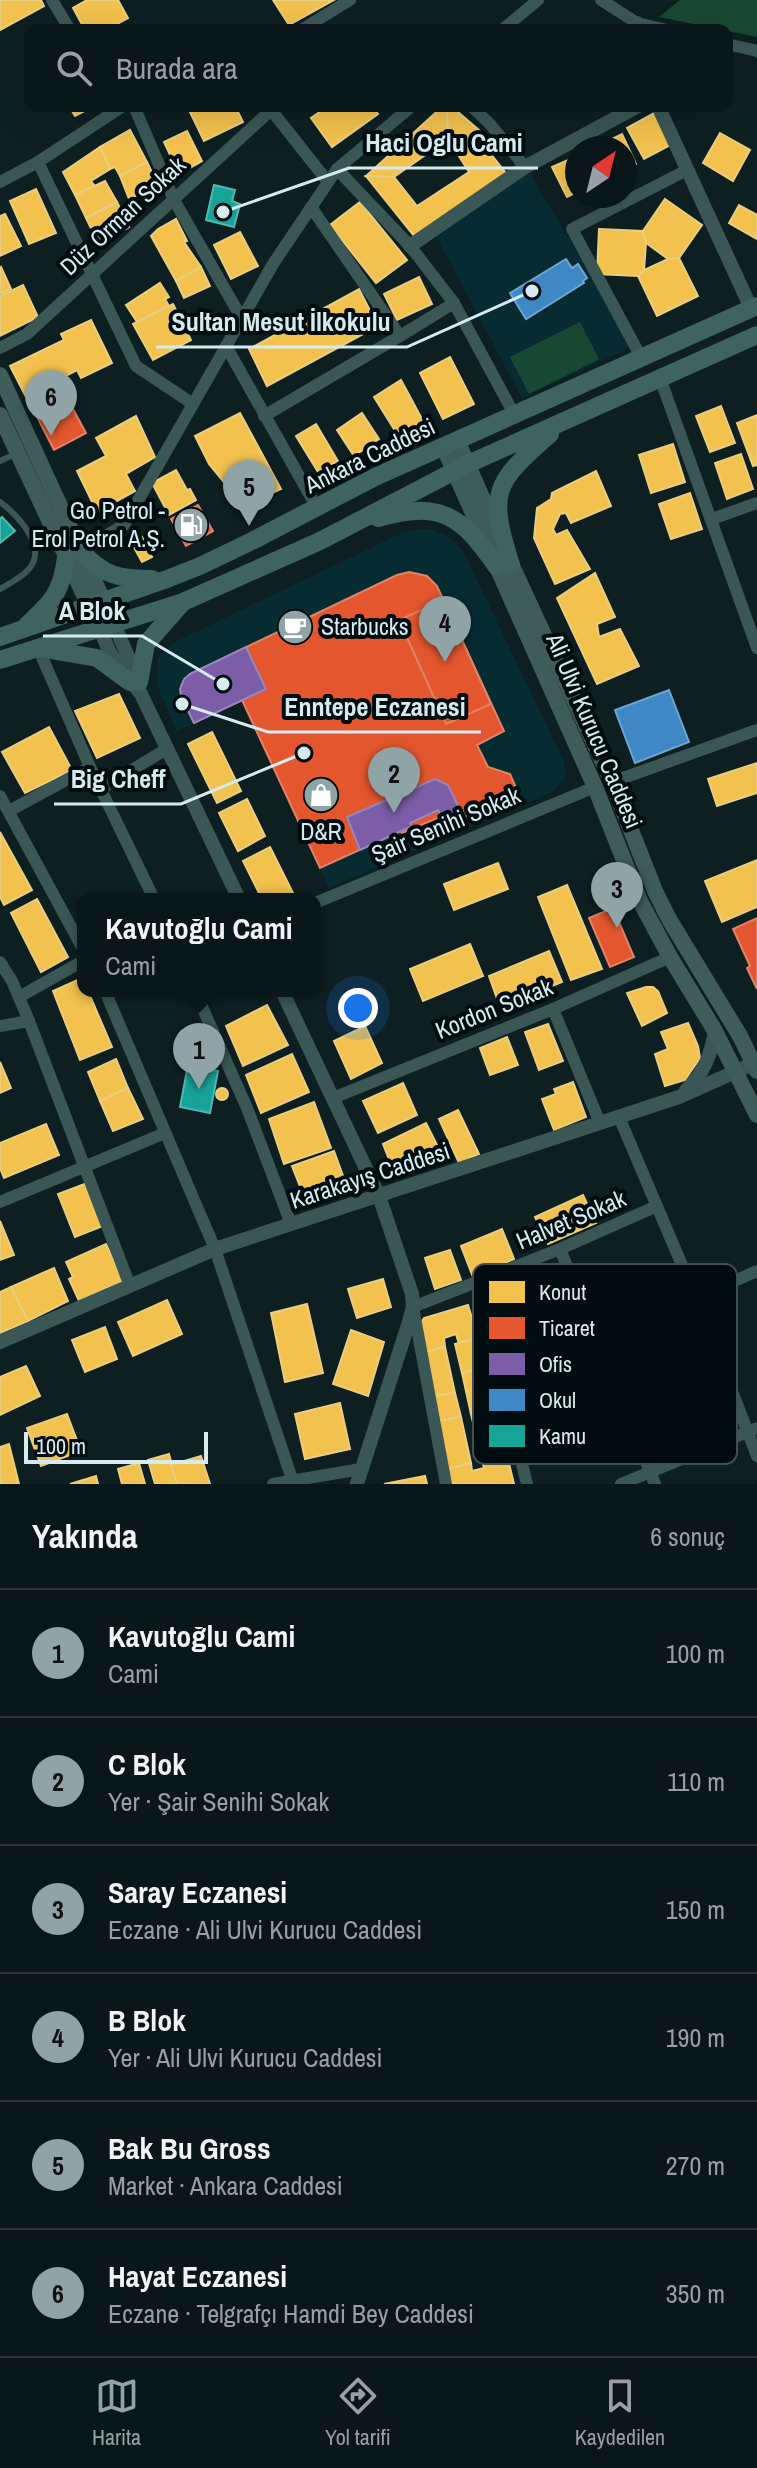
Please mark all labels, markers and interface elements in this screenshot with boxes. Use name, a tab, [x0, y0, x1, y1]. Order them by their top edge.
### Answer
search box	[24, 24, 733, 112]
icon: search	[52, 46, 96, 90]
text: Burada ara	[116, 48, 238, 88]
callout: Haci Oglu Cami	[349, 118, 538, 168]
text: Haci Oglu Cami	[365, 125, 523, 160]
north arrow	[565, 136, 637, 208]
street label: Düz Orman Sokak	[53, 149, 192, 282]
callout: Sultan Mesut İlkokulu	[156, 297, 407, 347]
text: Sultan Mesut İlkokulu	[171, 304, 391, 339]
pin: 6	[25, 370, 77, 436]
street label: Ankara Caddesi	[298, 410, 440, 501]
pin: 5	[223, 460, 275, 526]
place label: Go Petrol - Erol Petrol A.Ş.	[32, 494, 165, 554]
fuel station icon: Go Petrol - Erol Petrol A.Ş.	[172, 506, 210, 544]
callout: A Blok	[43, 586, 142, 636]
text: A Blok	[59, 593, 126, 628]
pin: 4	[419, 596, 471, 662]
cafe icon: Starbucks	[276, 608, 314, 646]
place label: Starbucks	[321, 610, 409, 642]
street label: Ali Ulvi Kurucu Caddesi	[539, 627, 650, 833]
callout: Enntepe Eczanesi	[268, 682, 481, 732]
text: Enntepe Eczanesi	[284, 689, 466, 724]
pin: 2	[368, 747, 420, 813]
callout: Big Cheff	[54, 754, 181, 804]
text: Big Cheff	[71, 761, 166, 796]
shop icon: D&R	[302, 776, 340, 814]
street label: Şair Senihi Sokak	[366, 778, 525, 870]
place label: D&R	[300, 815, 342, 847]
pin: 3	[591, 862, 643, 928]
popup	[77, 893, 321, 997]
text: Kavutoğlu Cami	[105, 908, 293, 948]
text: Cami	[105, 948, 156, 983]
street label: Kordon Sokak	[430, 970, 557, 1046]
your location	[338, 988, 378, 1028]
pin: 1	[173, 1023, 225, 1089]
street label: Karakayış Caddesi	[286, 1134, 454, 1216]
street label: Halvet Sokak	[511, 1182, 630, 1256]
legend	[473, 1264, 737, 1464]
text: Konut	[539, 1277, 586, 1307]
text: Ticaret	[539, 1313, 595, 1343]
text: Ofis	[539, 1349, 572, 1379]
text: Okul	[539, 1385, 576, 1415]
text: Kamu	[539, 1421, 586, 1451]
scale bar	[24, 1428, 208, 1464]
text: 100 m	[36, 1431, 86, 1461]
text: Yakında	[32, 1513, 137, 1559]
text: 6 sonuç	[650, 1519, 725, 1554]
text: Kavutoğlu Cami	[108, 1616, 295, 1656]
text: 1	[52, 1636, 64, 1671]
text: 100 m	[666, 1636, 725, 1671]
text: Cami	[108, 1656, 159, 1691]
text: C Blok	[108, 1744, 186, 1784]
text: 2	[52, 1764, 64, 1799]
text: 110 m	[667, 1764, 725, 1799]
text: Yer · Şair Senihi Sokak	[108, 1784, 329, 1819]
text: Saray Eczanesi	[108, 1872, 287, 1912]
text: 3	[52, 1892, 64, 1927]
text: 150 m	[666, 1892, 725, 1927]
text: Eczane · Ali Ulvi Kurucu Caddesi	[108, 1912, 422, 1947]
text: B Blok	[108, 2000, 186, 2040]
text: 4	[52, 2020, 64, 2055]
text: 190 m	[666, 2020, 725, 2055]
text: Yer · Ali Ulvi Kurucu Caddesi	[108, 2040, 382, 2075]
text: Bak Bu Gross	[108, 2128, 271, 2168]
text: 5	[52, 2148, 64, 2183]
text: 270 m	[666, 2148, 725, 2183]
text: Market · Ankara Caddesi	[108, 2168, 343, 2203]
text: Hayat Eczanesi	[108, 2256, 287, 2296]
text: 6	[52, 2276, 64, 2311]
text: 350 m	[666, 2276, 725, 2311]
text: Eczane · Telgrafçı Hamdi Bey Caddesi	[108, 2296, 474, 2331]
tab: Harita	[92, 2374, 141, 2452]
tab: Yol tarifi	[325, 2374, 391, 2452]
tab: Kaydedilen	[575, 2374, 665, 2452]

